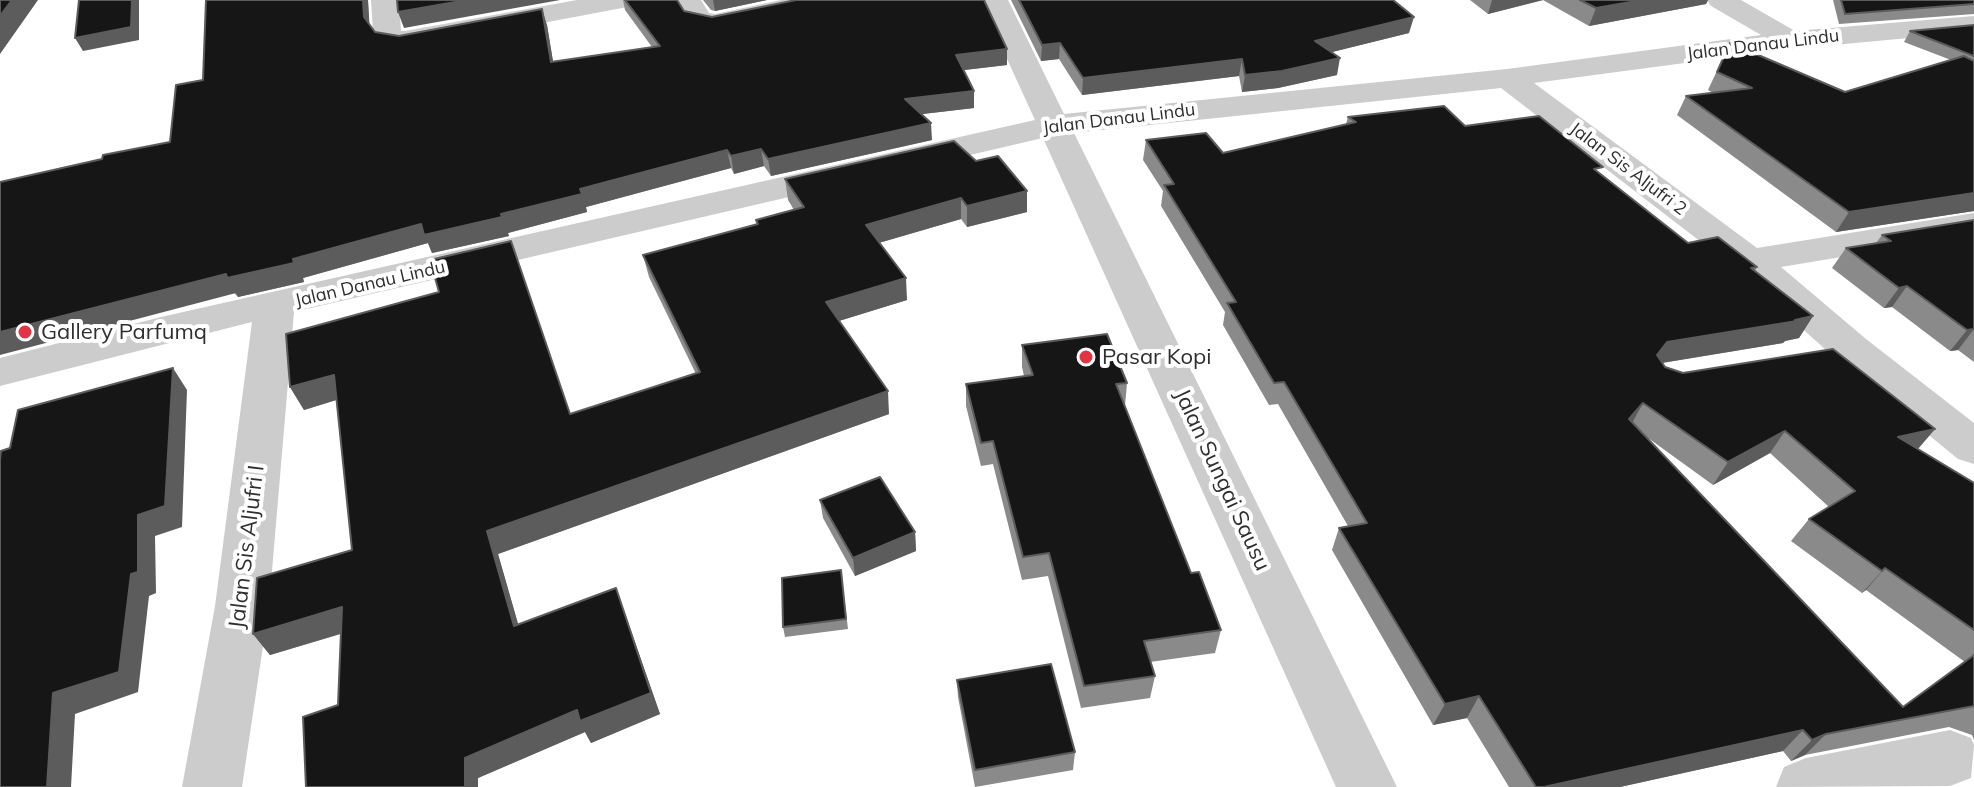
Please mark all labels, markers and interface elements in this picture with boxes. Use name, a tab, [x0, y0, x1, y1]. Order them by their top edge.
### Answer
street label: Jalan Danau Lindu	[1685, 25, 1841, 65]
street label: Jalan Danau Lindu	[1041, 99, 1197, 139]
street label: Jalan Sis Aljufri 2	[1565, 118, 1691, 220]
street label: Jalan Danau Lindu	[293, 256, 447, 312]
place label: Gallery Parfumq	[41, 319, 207, 345]
marker: Gallery Parfumq	[16, 323, 34, 341]
place label: Pasar Kopi	[1102, 344, 1212, 370]
marker: Pasar Kopi	[1077, 348, 1095, 366]
street label: Jalan Sungai Sausu	[1168, 385, 1276, 575]
street label: Jalan Sis Aljufri I	[224, 464, 270, 630]

